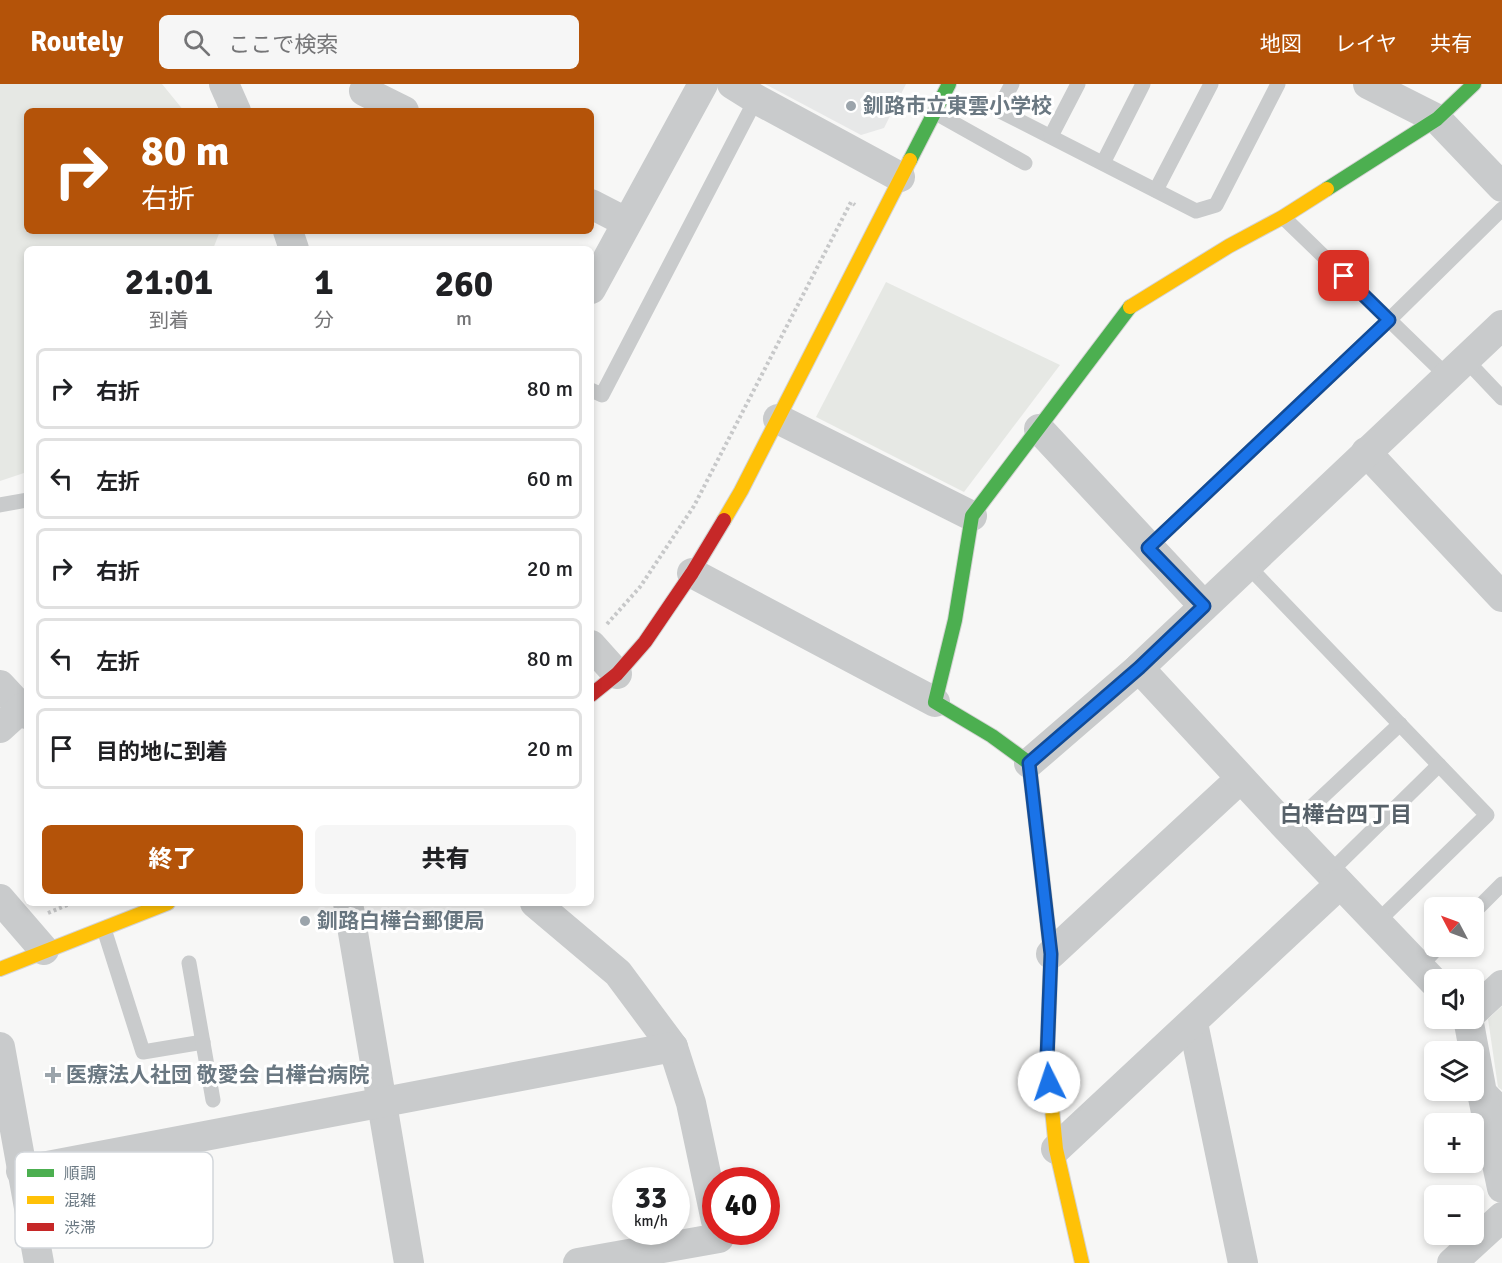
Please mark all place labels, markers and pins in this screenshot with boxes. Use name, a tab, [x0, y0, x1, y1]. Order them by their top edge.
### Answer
place label: 釧路市立東雲小学校	[863, 93, 1052, 119]
marker: 釧路市立東雲小学校	[844, 99, 858, 113]
pin	[1318, 250, 1369, 301]
place label: 釧路白樺台郵便局	[317, 908, 485, 934]
marker: 釧路白樺台郵便局	[298, 914, 312, 928]
place label: 医療法人社団 敬愛会 白樺台病院	[66, 1062, 369, 1088]
marker: 医療法人社団 敬愛会 白樺台病院	[44, 1066, 62, 1084]

